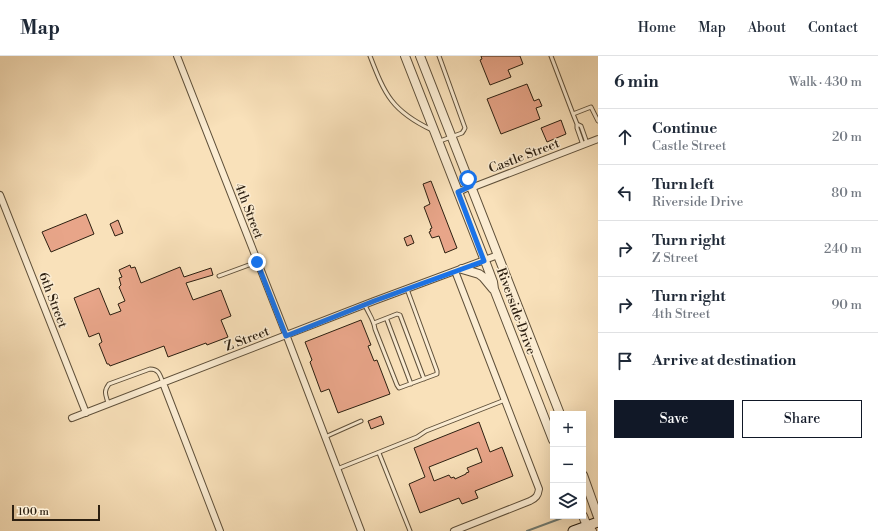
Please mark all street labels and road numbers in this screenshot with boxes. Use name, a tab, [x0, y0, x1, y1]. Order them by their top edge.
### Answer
street label: Castle Street	[486, 135, 562, 177]
street label: 4th Street	[231, 181, 267, 241]
street label: Riverside Drive	[493, 265, 539, 357]
street label: 6th Street	[35, 270, 71, 330]
street label: Z Street	[222, 323, 272, 355]

